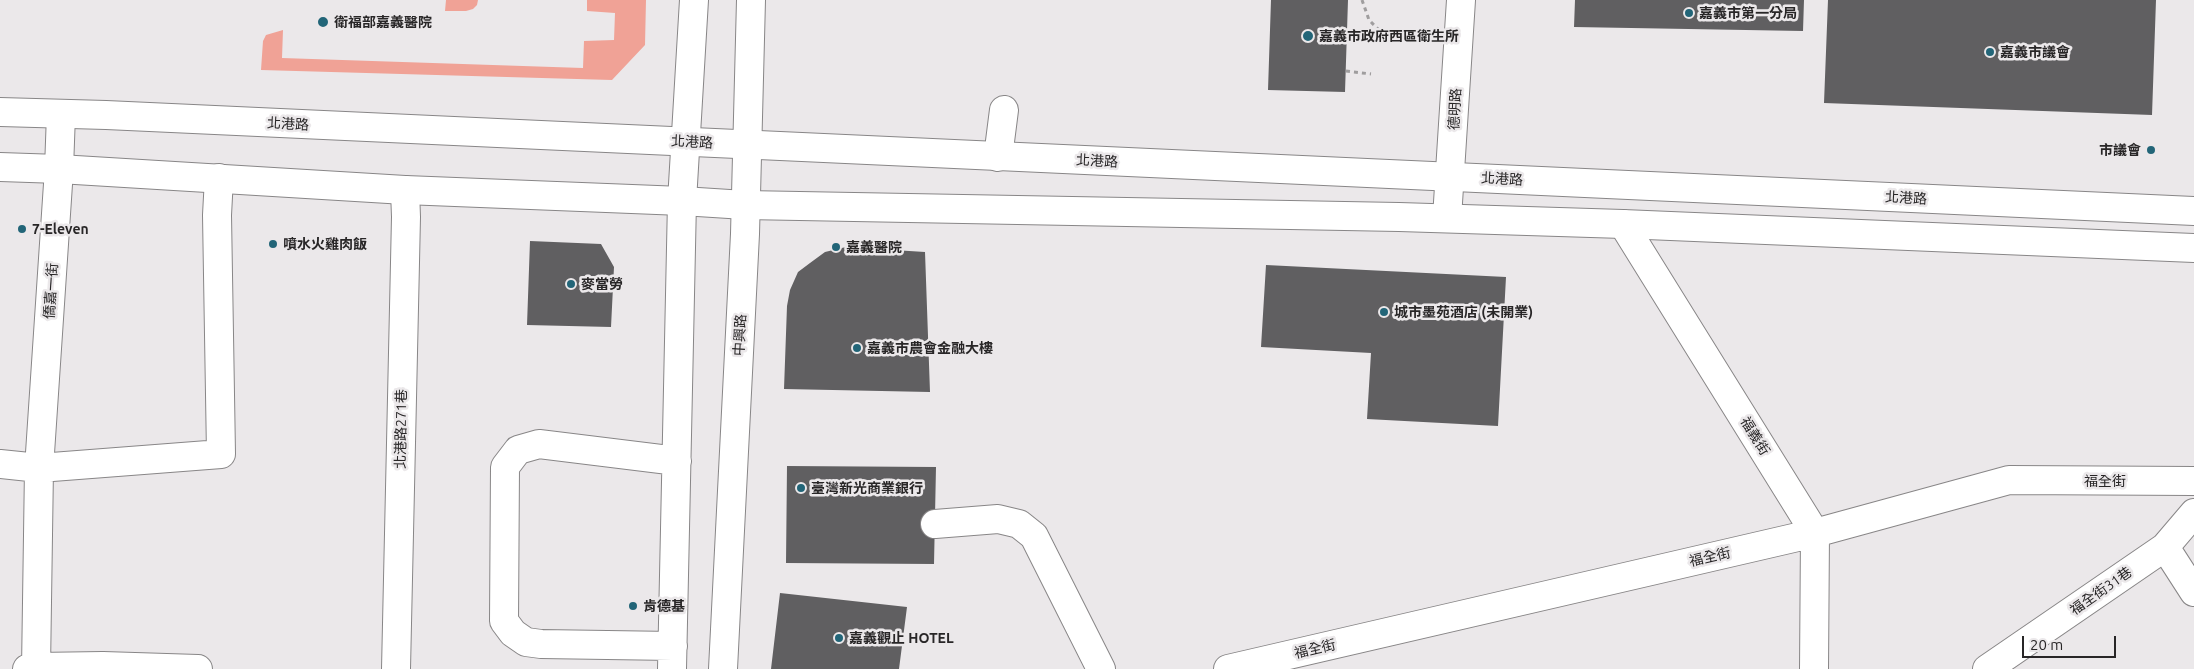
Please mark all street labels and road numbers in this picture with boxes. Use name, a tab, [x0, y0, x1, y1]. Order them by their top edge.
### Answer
street label: 德明路	[1446, 88, 1464, 130]
street label: 北港路	[267, 115, 309, 133]
street label: 北港路	[671, 133, 713, 151]
street label: 北港路	[1076, 152, 1118, 170]
street label: 北港路	[1481, 170, 1523, 188]
street label: 北港路	[1885, 189, 1927, 207]
street label: 僑嘉一街	[41, 262, 61, 320]
street label: 中興路	[731, 314, 749, 356]
street label: 北港路271巷	[392, 389, 410, 469]
street label: 福義街	[1737, 414, 1773, 458]
street label: 福全街	[2084, 473, 2126, 489]
street label: 福全街	[1688, 544, 1732, 570]
street label: 福全街31巷	[2067, 564, 2135, 618]
street label: 福全街	[1293, 636, 1337, 662]

